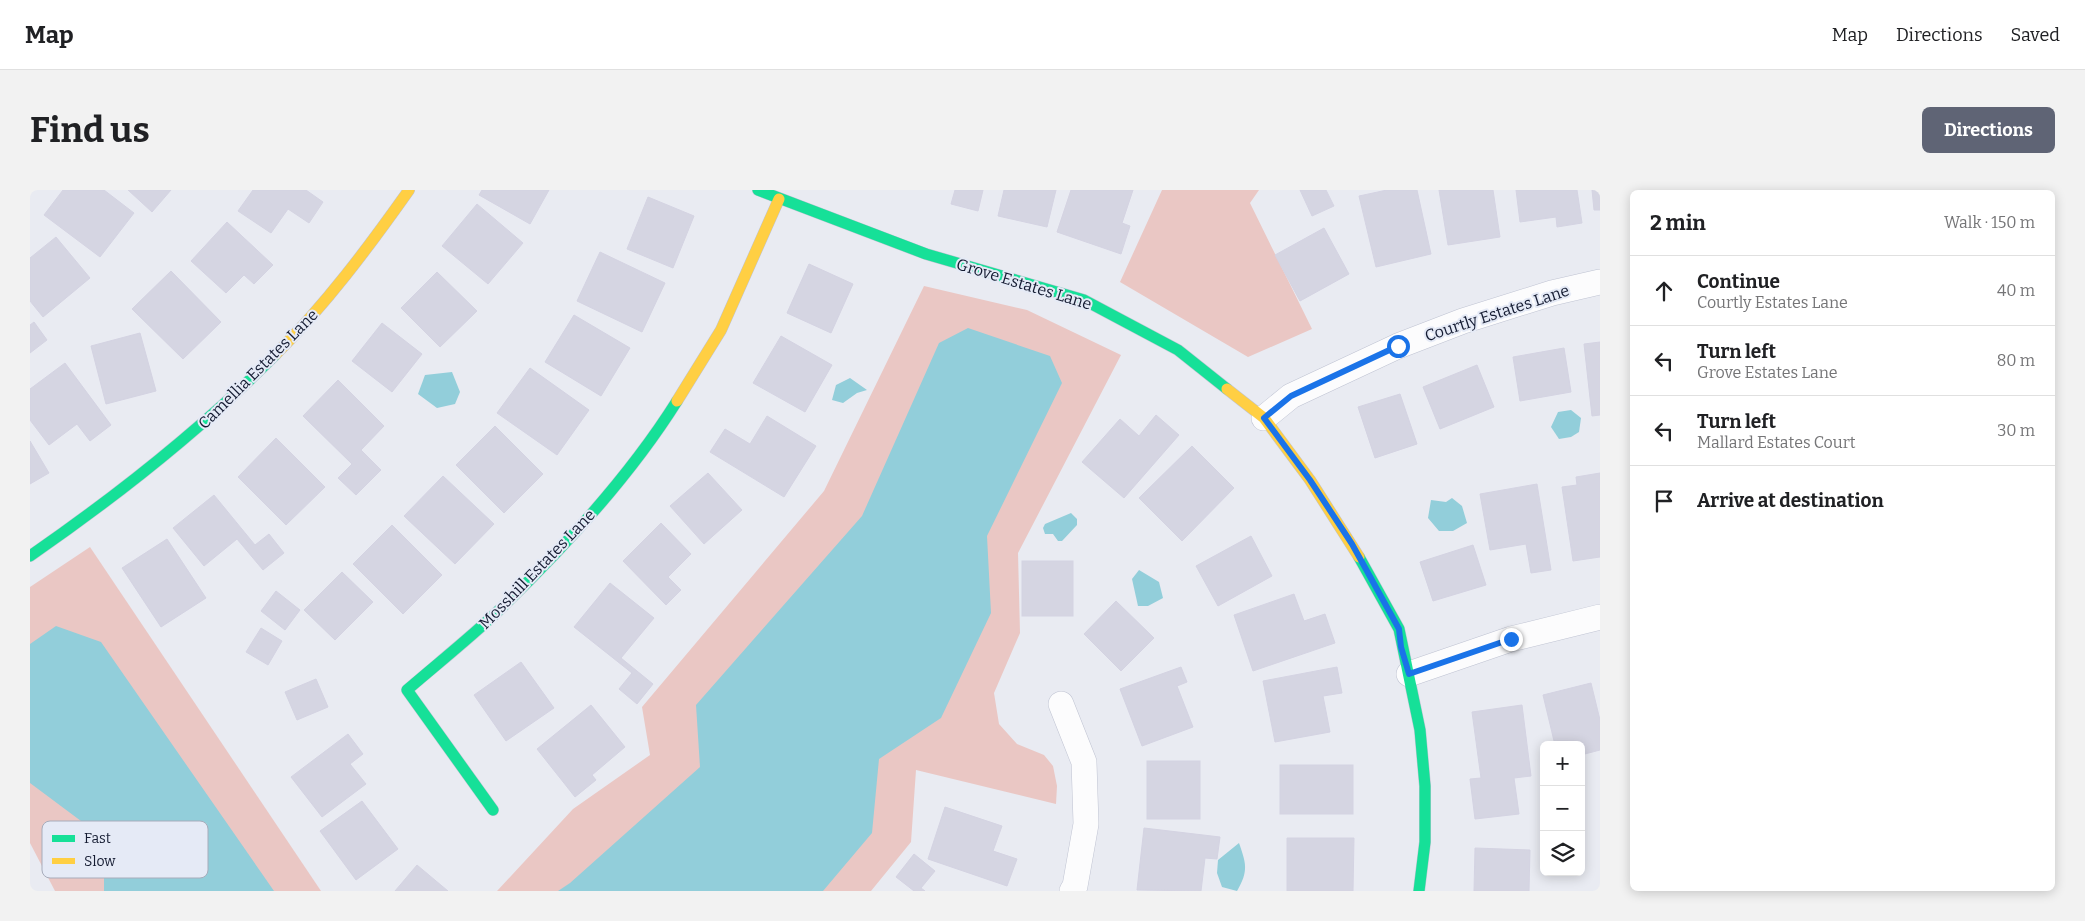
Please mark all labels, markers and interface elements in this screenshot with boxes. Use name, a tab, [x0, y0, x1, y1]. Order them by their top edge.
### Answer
text: Map	[25, 21, 74, 49]
text: Map	[1832, 24, 1868, 46]
text: Directions	[1896, 24, 1983, 46]
text: Saved	[2011, 24, 2060, 46]
button: Directions	[1922, 107, 2055, 153]
text: Find us	[30, 109, 150, 151]
text: 2 min	[1650, 210, 1706, 236]
text: Walk · 150 m	[1944, 213, 2035, 232]
street label: Grove Estates Lane	[954, 254, 1094, 314]
text: Continue	[1697, 270, 1780, 293]
icon: ahead	[1650, 277, 1678, 305]
street label: Courtly Estates Lane	[1422, 281, 1572, 345]
text: 40 m	[1997, 281, 2035, 300]
text: Courtly Estates Lane	[1697, 293, 1848, 312]
street label: Camellia Estates Lane	[194, 305, 322, 433]
route start	[1387, 335, 1410, 358]
text: Turn left	[1697, 340, 1776, 363]
icon: left	[1650, 347, 1678, 375]
text: 80 m	[1997, 351, 2035, 370]
text: Grove Estates Lane	[1697, 363, 1838, 382]
text: Turn left	[1697, 410, 1776, 433]
icon: left	[1650, 417, 1678, 445]
text: 30 m	[1997, 421, 2035, 440]
text: Mallard Estates Court	[1697, 433, 1856, 452]
icon: arrive	[1650, 487, 1678, 515]
text: Arrive at destination	[1697, 489, 1884, 512]
street label: Mosshill Estates Lane	[475, 505, 599, 633]
route end	[1500, 628, 1523, 651]
map controls	[1540, 741, 1585, 876]
button: +	[1540, 741, 1585, 786]
button: −	[1540, 786, 1585, 831]
legend	[42, 821, 208, 878]
text: Fast	[84, 830, 111, 847]
button: layers	[1540, 831, 1585, 876]
text: Slow	[84, 853, 116, 870]

